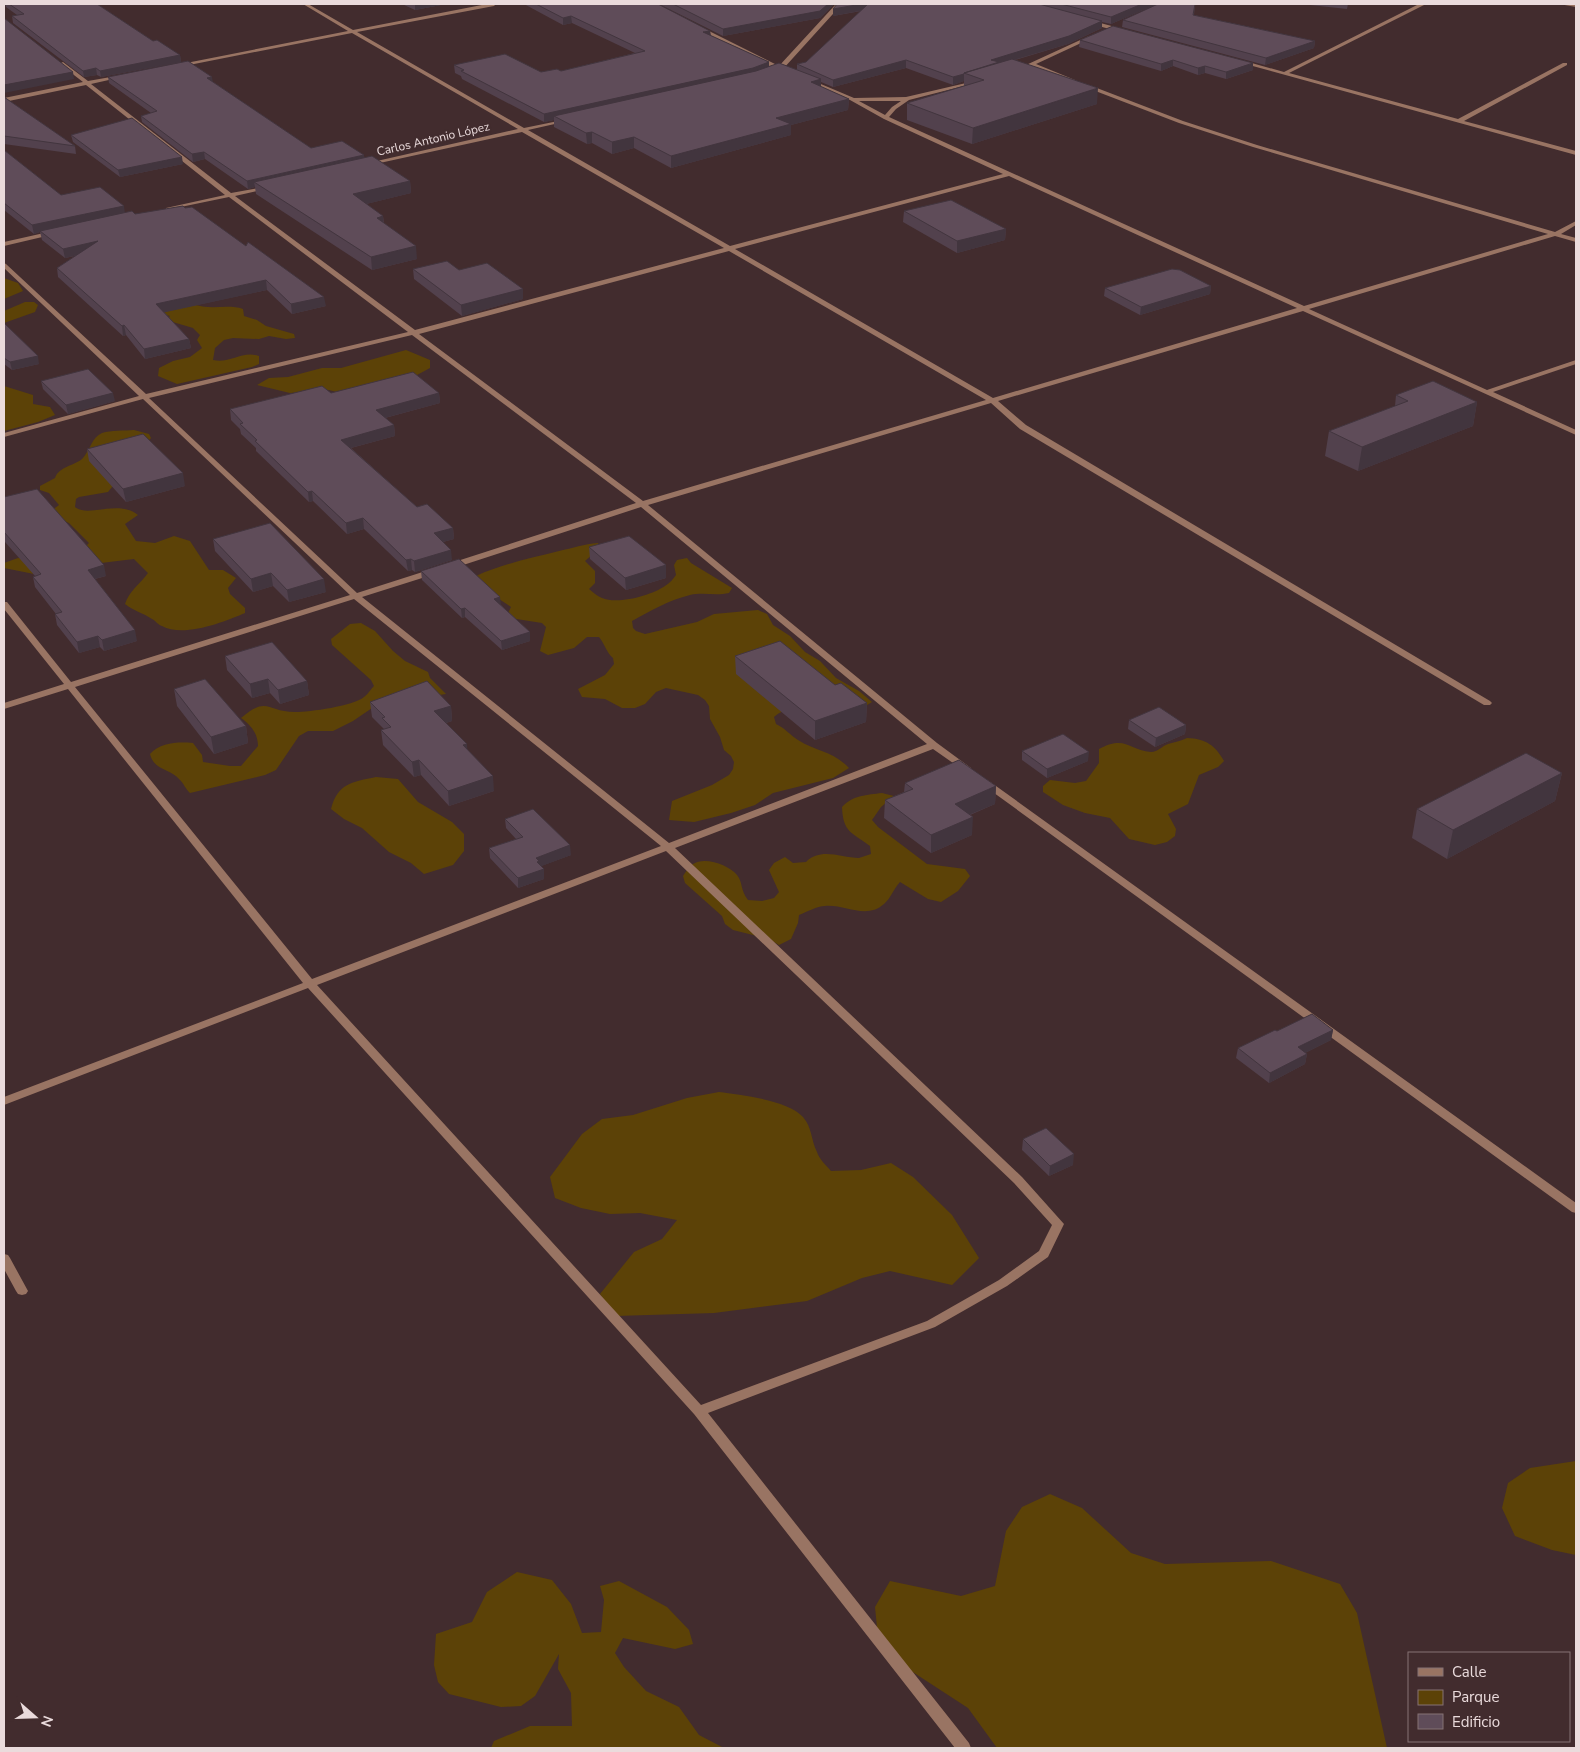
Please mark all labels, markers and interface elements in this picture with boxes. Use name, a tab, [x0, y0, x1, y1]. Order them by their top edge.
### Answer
street label: Carlos Antonio López	[375, 118, 491, 160]
legend	[1408, 1652, 1570, 1742]
text: Calle	[1452, 1662, 1487, 1682]
text: Parque	[1452, 1687, 1500, 1707]
north arrow	[10, 1692, 60, 1742]
text: Edificio	[1452, 1712, 1500, 1732]
text: N	[36, 1713, 57, 1729]

